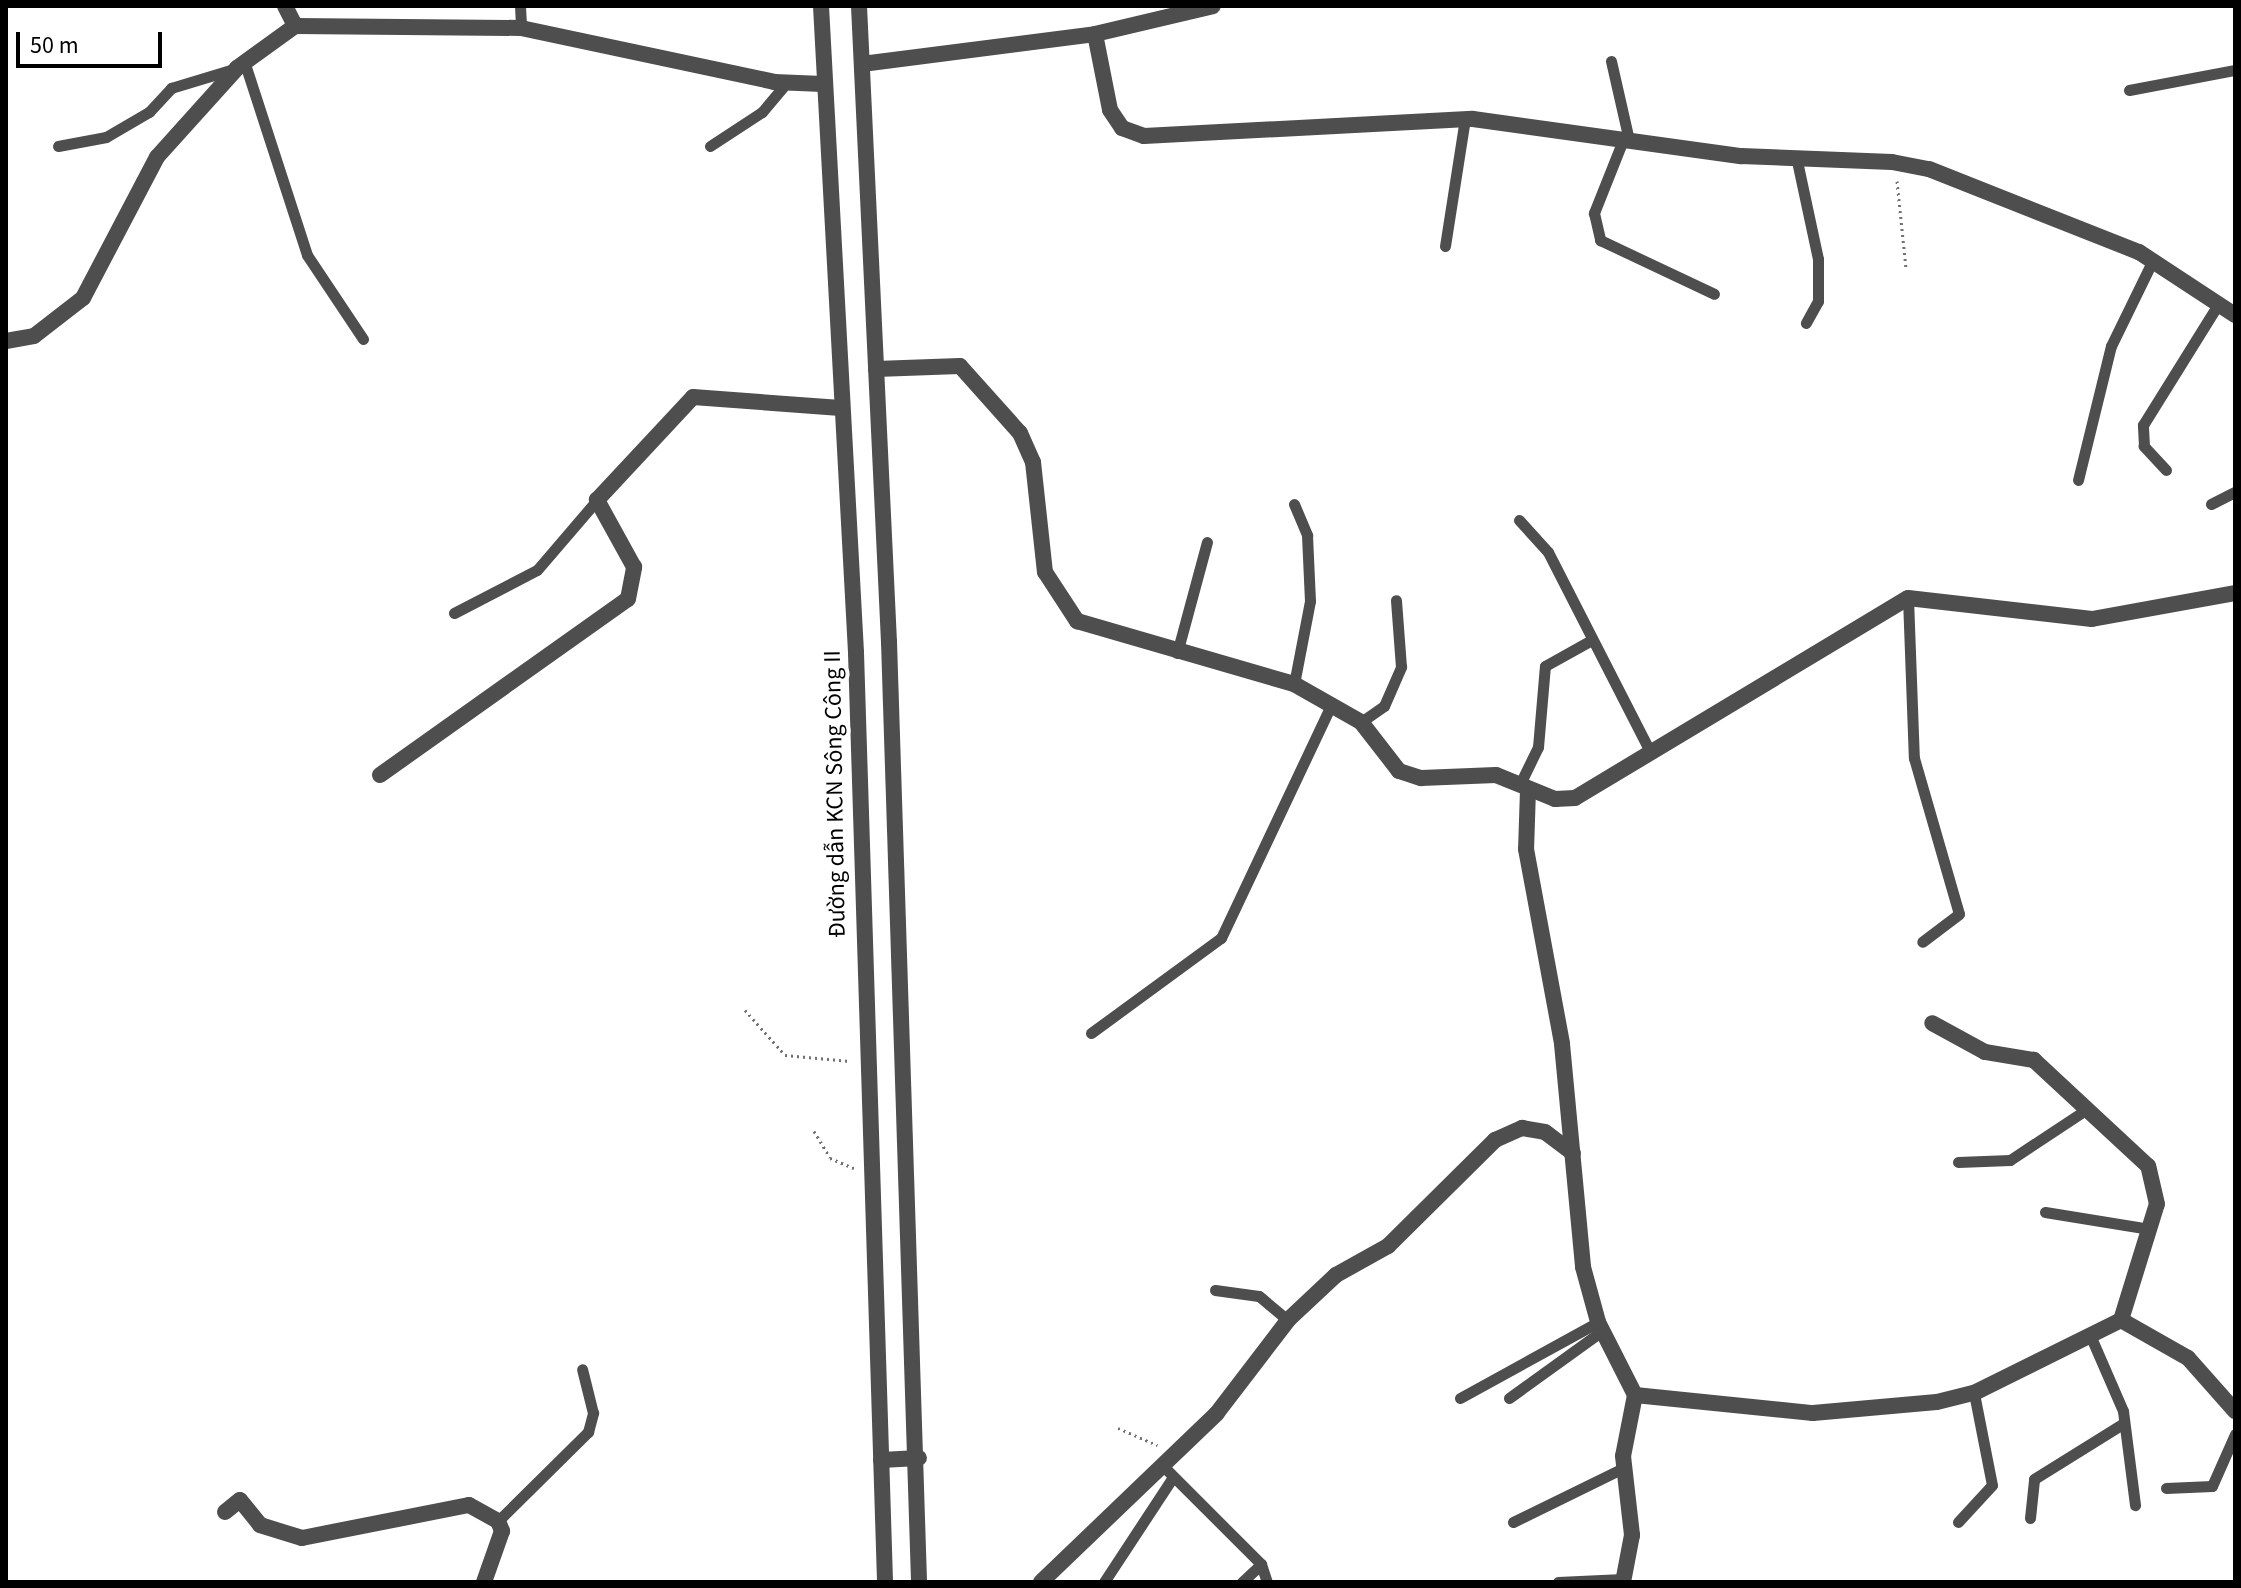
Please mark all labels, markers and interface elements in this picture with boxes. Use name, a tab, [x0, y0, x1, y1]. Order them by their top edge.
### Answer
scale bar	[20, 16, 166, 66]
text: 50 m	[30, 28, 79, 63]
street label: Đường dẫn KCN Sông Công II	[818, 650, 852, 938]

